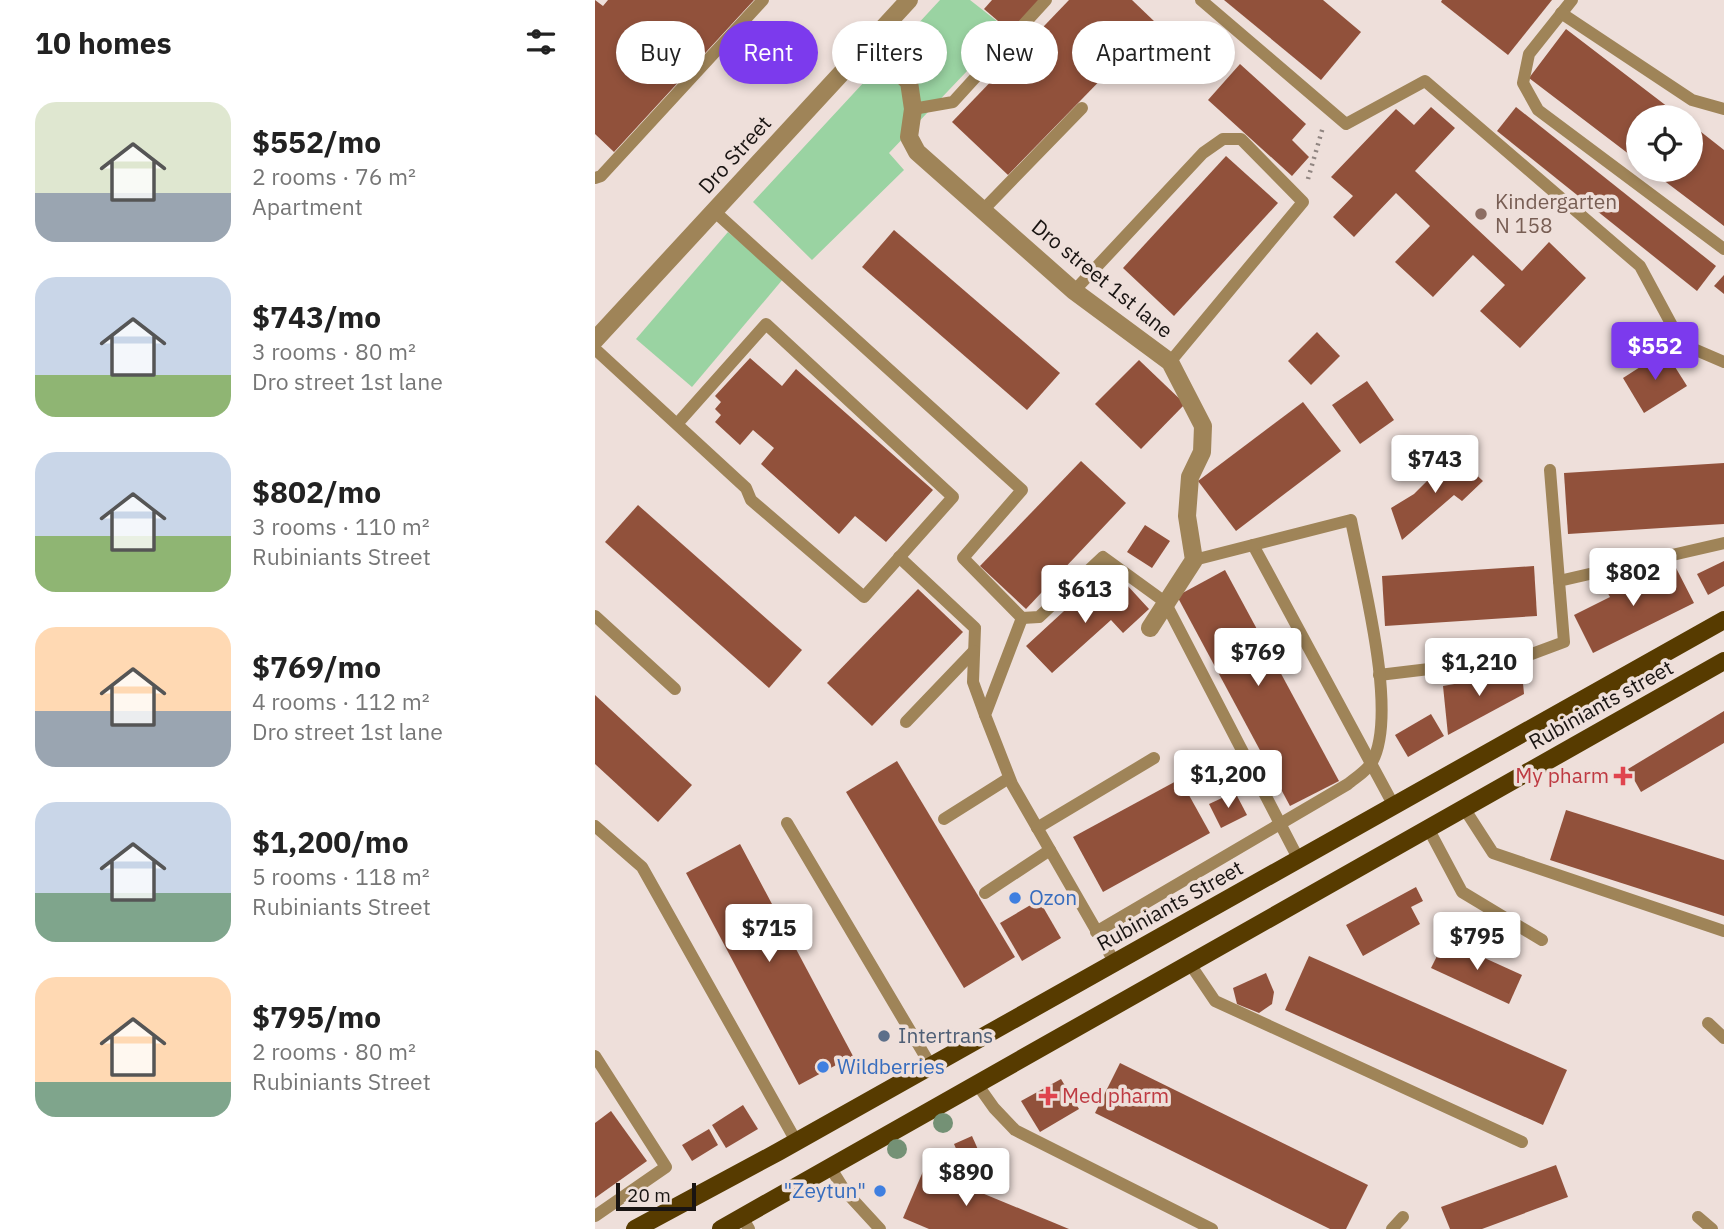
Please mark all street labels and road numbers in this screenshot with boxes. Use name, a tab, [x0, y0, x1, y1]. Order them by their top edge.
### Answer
street label: Dro Street	[692, 109, 777, 199]
street label: Dro street 1st lane	[1026, 213, 1179, 344]
street label: Rubiniants street	[1523, 653, 1678, 755]
street label: Rubiniants Street	[1091, 853, 1248, 957]

